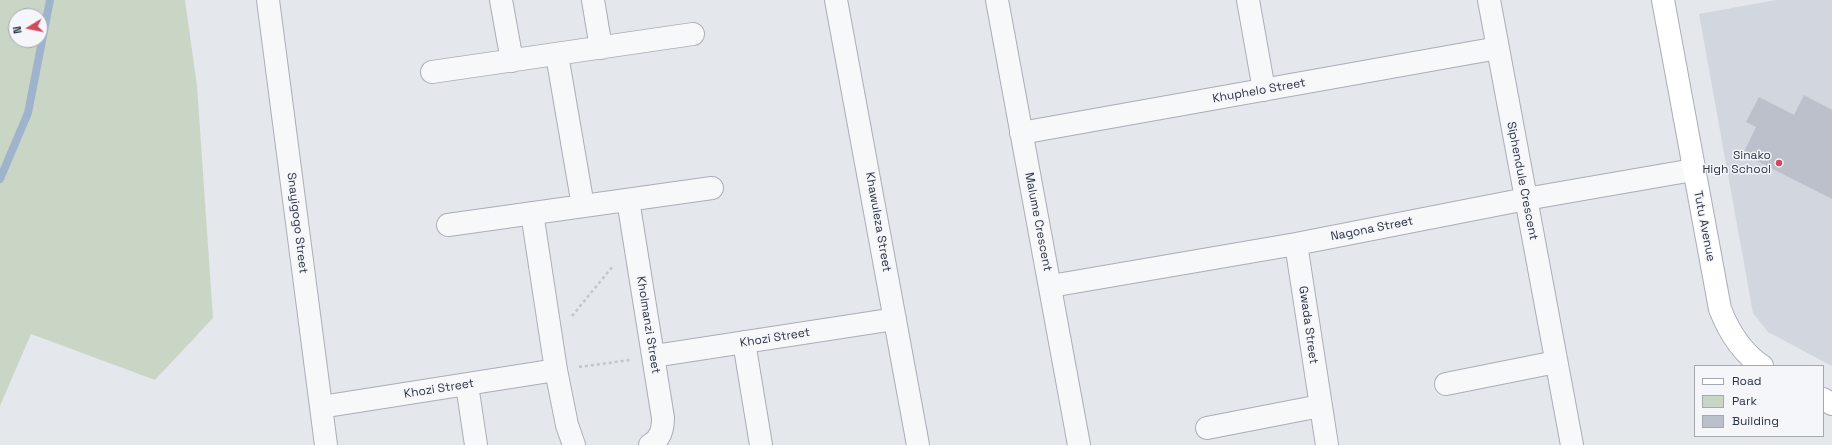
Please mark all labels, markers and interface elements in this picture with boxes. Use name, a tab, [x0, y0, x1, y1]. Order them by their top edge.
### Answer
north arrow	[8, 8, 48, 48]
text: N	[10, 25, 25, 35]
street label: Khuphelo Street	[1211, 76, 1307, 106]
street label: Siphendule Crescent	[1503, 120, 1541, 242]
place label: Sinako High School	[1702, 149, 1771, 177]
marker: Sinako High School	[1774, 158, 1784, 168]
street label: Khawuleza Street	[862, 171, 894, 273]
street label: Malume Crescent	[1021, 171, 1055, 273]
street label: Snayigogo Street	[284, 172, 310, 274]
street label: Tutu Avenue	[1690, 189, 1718, 263]
street label: Nagona Street	[1329, 214, 1415, 244]
street label: Kholmanzi Street	[633, 275, 663, 375]
street label: Gwada Street	[1295, 285, 1321, 365]
street label: Khozi Street	[739, 325, 811, 351]
legend	[1694, 365, 1824, 437]
text: Road	[1732, 373, 1761, 389]
street label: Khozi Street	[403, 376, 475, 402]
text: Park	[1732, 393, 1757, 409]
text: Building	[1732, 413, 1779, 429]

